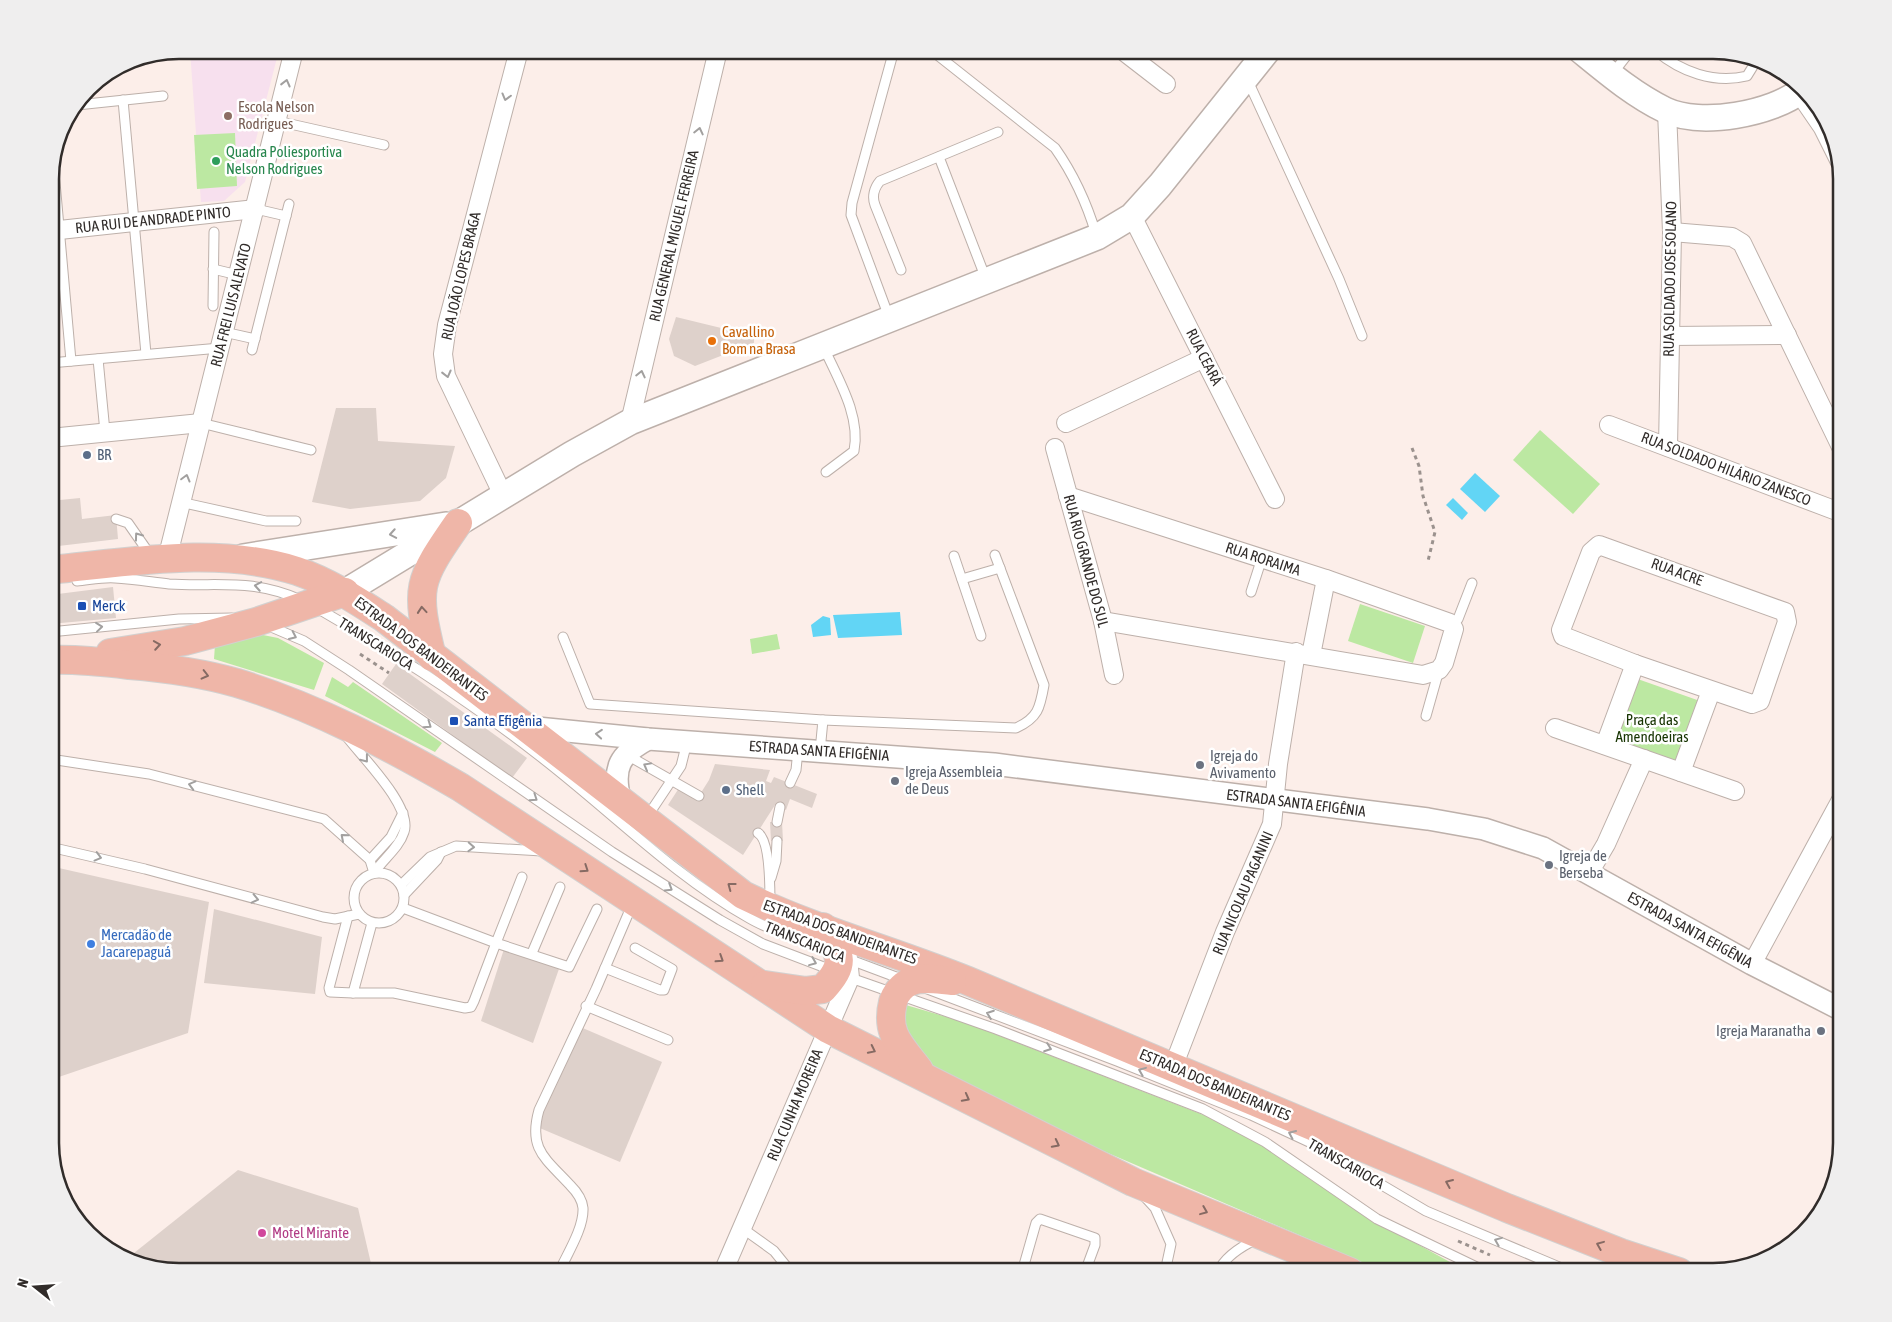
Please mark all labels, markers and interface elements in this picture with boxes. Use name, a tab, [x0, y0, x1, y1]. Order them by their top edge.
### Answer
one-way arrow	[280, 78, 291, 87]
one-way arrow	[501, 93, 512, 102]
place label: Escola Nelson Rodrigues	[238, 98, 315, 132]
marker: Escola Nelson Rodrigues	[222, 110, 234, 122]
one-way arrow	[693, 127, 704, 136]
place label: Quadra Poliesportiva Nelson Rodrigues	[226, 143, 342, 177]
street label: RUA GENERAL MIGUEL FERREIRA	[645, 148, 702, 323]
marker: Quadra Poliesportiva Nelson Rodrigues	[210, 155, 222, 167]
street label: RUA SOLDADO JOSE SOLANO	[1660, 201, 1679, 357]
street label: RUA RUI DE ANDRADE PINTO	[74, 203, 232, 236]
street label: RUA JOÃO LOPES BRAGA	[437, 209, 484, 342]
street label: RUA FREI LUIS ALEVATO	[207, 241, 254, 368]
place label: Cavallino Bom na Brasa	[722, 323, 796, 357]
street label: RUA CEARÁ	[1183, 326, 1226, 388]
marker: Cavallino Bom na Brasa	[706, 335, 718, 347]
one-way arrow	[441, 369, 452, 378]
one-way arrow	[635, 370, 646, 379]
street label: RUA SOLDADO HILÁRIO ZANESCO	[1639, 428, 1814, 509]
place label: BR	[97, 446, 112, 463]
marker: BR	[81, 449, 93, 461]
one-way arrow	[181, 474, 191, 482]
street label: RUA RIO GRANDE DO SUL	[1061, 493, 1112, 629]
one-way arrow	[388, 529, 397, 539]
one-way arrow	[135, 533, 143, 542]
street label: RUA RORAIMA	[1223, 538, 1303, 579]
street label: RUA ACRE	[1649, 554, 1706, 589]
one-way arrow	[254, 582, 262, 592]
street label: ESTRADA DOS BANDEIRANTES	[351, 593, 491, 704]
place label: Merck	[92, 597, 126, 614]
marker: Merck	[76, 600, 88, 612]
one-way arrow	[416, 605, 427, 613]
street label: TRANSCARIOCA	[336, 614, 417, 674]
one-way arrow	[95, 622, 103, 633]
one-way arrow	[288, 629, 297, 640]
one-way arrow	[153, 641, 161, 651]
one-way arrow	[201, 669, 210, 680]
park label: Praça das Amendoeiras	[1615, 711, 1689, 745]
place label: Santa Efigênia	[464, 712, 543, 729]
marker: Santa Efigênia	[448, 715, 460, 727]
one-way arrow	[422, 719, 432, 728]
one-way arrow	[595, 729, 603, 740]
street label: ESTRADA SANTA EFIGÊNIA	[748, 737, 890, 764]
place label: Igreja do Avivamento	[1210, 747, 1276, 781]
one-way arrow	[359, 754, 368, 763]
marker: Igreja do Avivamento	[1194, 759, 1206, 771]
one-way arrow	[644, 762, 653, 772]
place label: Igreja Assembleia de Deus	[905, 763, 1003, 797]
marker: Igreja Assembleia de Deus	[889, 775, 901, 787]
one-way arrow	[188, 780, 197, 791]
place label: Shell	[736, 781, 764, 798]
marker: Shell	[720, 784, 732, 796]
street label: ESTRADA SANTA EFIGÊNIA	[1225, 786, 1367, 820]
one-way arrow	[528, 792, 538, 801]
street label: RUA NICOLAU PAGANINI	[1209, 829, 1276, 957]
one-way arrow	[341, 834, 350, 842]
one-way arrow	[467, 842, 475, 853]
place label: Igreja de Berseba	[1559, 847, 1607, 881]
one-way arrow	[93, 851, 102, 862]
marker: Igreja de Berseba	[1543, 859, 1555, 871]
one-way arrow	[579, 863, 589, 872]
one-way arrow	[663, 882, 673, 891]
one-way arrow	[727, 883, 737, 892]
street label: ESTRADA SANTA EFIGÊNIA	[1625, 888, 1756, 971]
one-way arrow	[250, 893, 259, 904]
street label: ESTRADA DOS BANDEIRANTES	[761, 896, 919, 967]
street label: TRANSCARIOCA	[763, 918, 848, 966]
place label: Mercadão de Jacarepaguá	[101, 926, 172, 960]
marker: Mercadão de Jacarepaguá	[85, 938, 97, 950]
one-way arrow	[715, 953, 724, 962]
one-way arrow	[808, 956, 817, 967]
one-way arrow	[986, 1010, 995, 1020]
place label: Igreja Maranatha	[1716, 1022, 1811, 1039]
marker: Igreja Maranatha	[1815, 1025, 1827, 1037]
one-way arrow	[1043, 1042, 1051, 1052]
one-way arrow	[867, 1044, 876, 1054]
street label: ESTRADA DOS BANDEIRANTES	[1137, 1045, 1293, 1124]
street label: RUA CUNHA MOREIRA	[763, 1046, 826, 1163]
one-way arrow	[1138, 1067, 1147, 1077]
one-way arrow	[961, 1092, 970, 1102]
one-way arrow	[1288, 1129, 1297, 1140]
street label: TRANSCARIOCA	[1305, 1135, 1388, 1192]
one-way arrow	[1051, 1138, 1060, 1148]
one-way arrow	[1445, 1179, 1454, 1190]
one-way arrow	[1199, 1205, 1208, 1215]
place label: Motel Mirante	[272, 1224, 349, 1241]
marker: Motel Mirante	[256, 1227, 268, 1239]
one-way arrow	[1494, 1237, 1503, 1247]
one-way arrow	[1596, 1241, 1605, 1251]
north arrow	[10, 1262, 60, 1312]
text: N	[14, 1277, 31, 1289]

